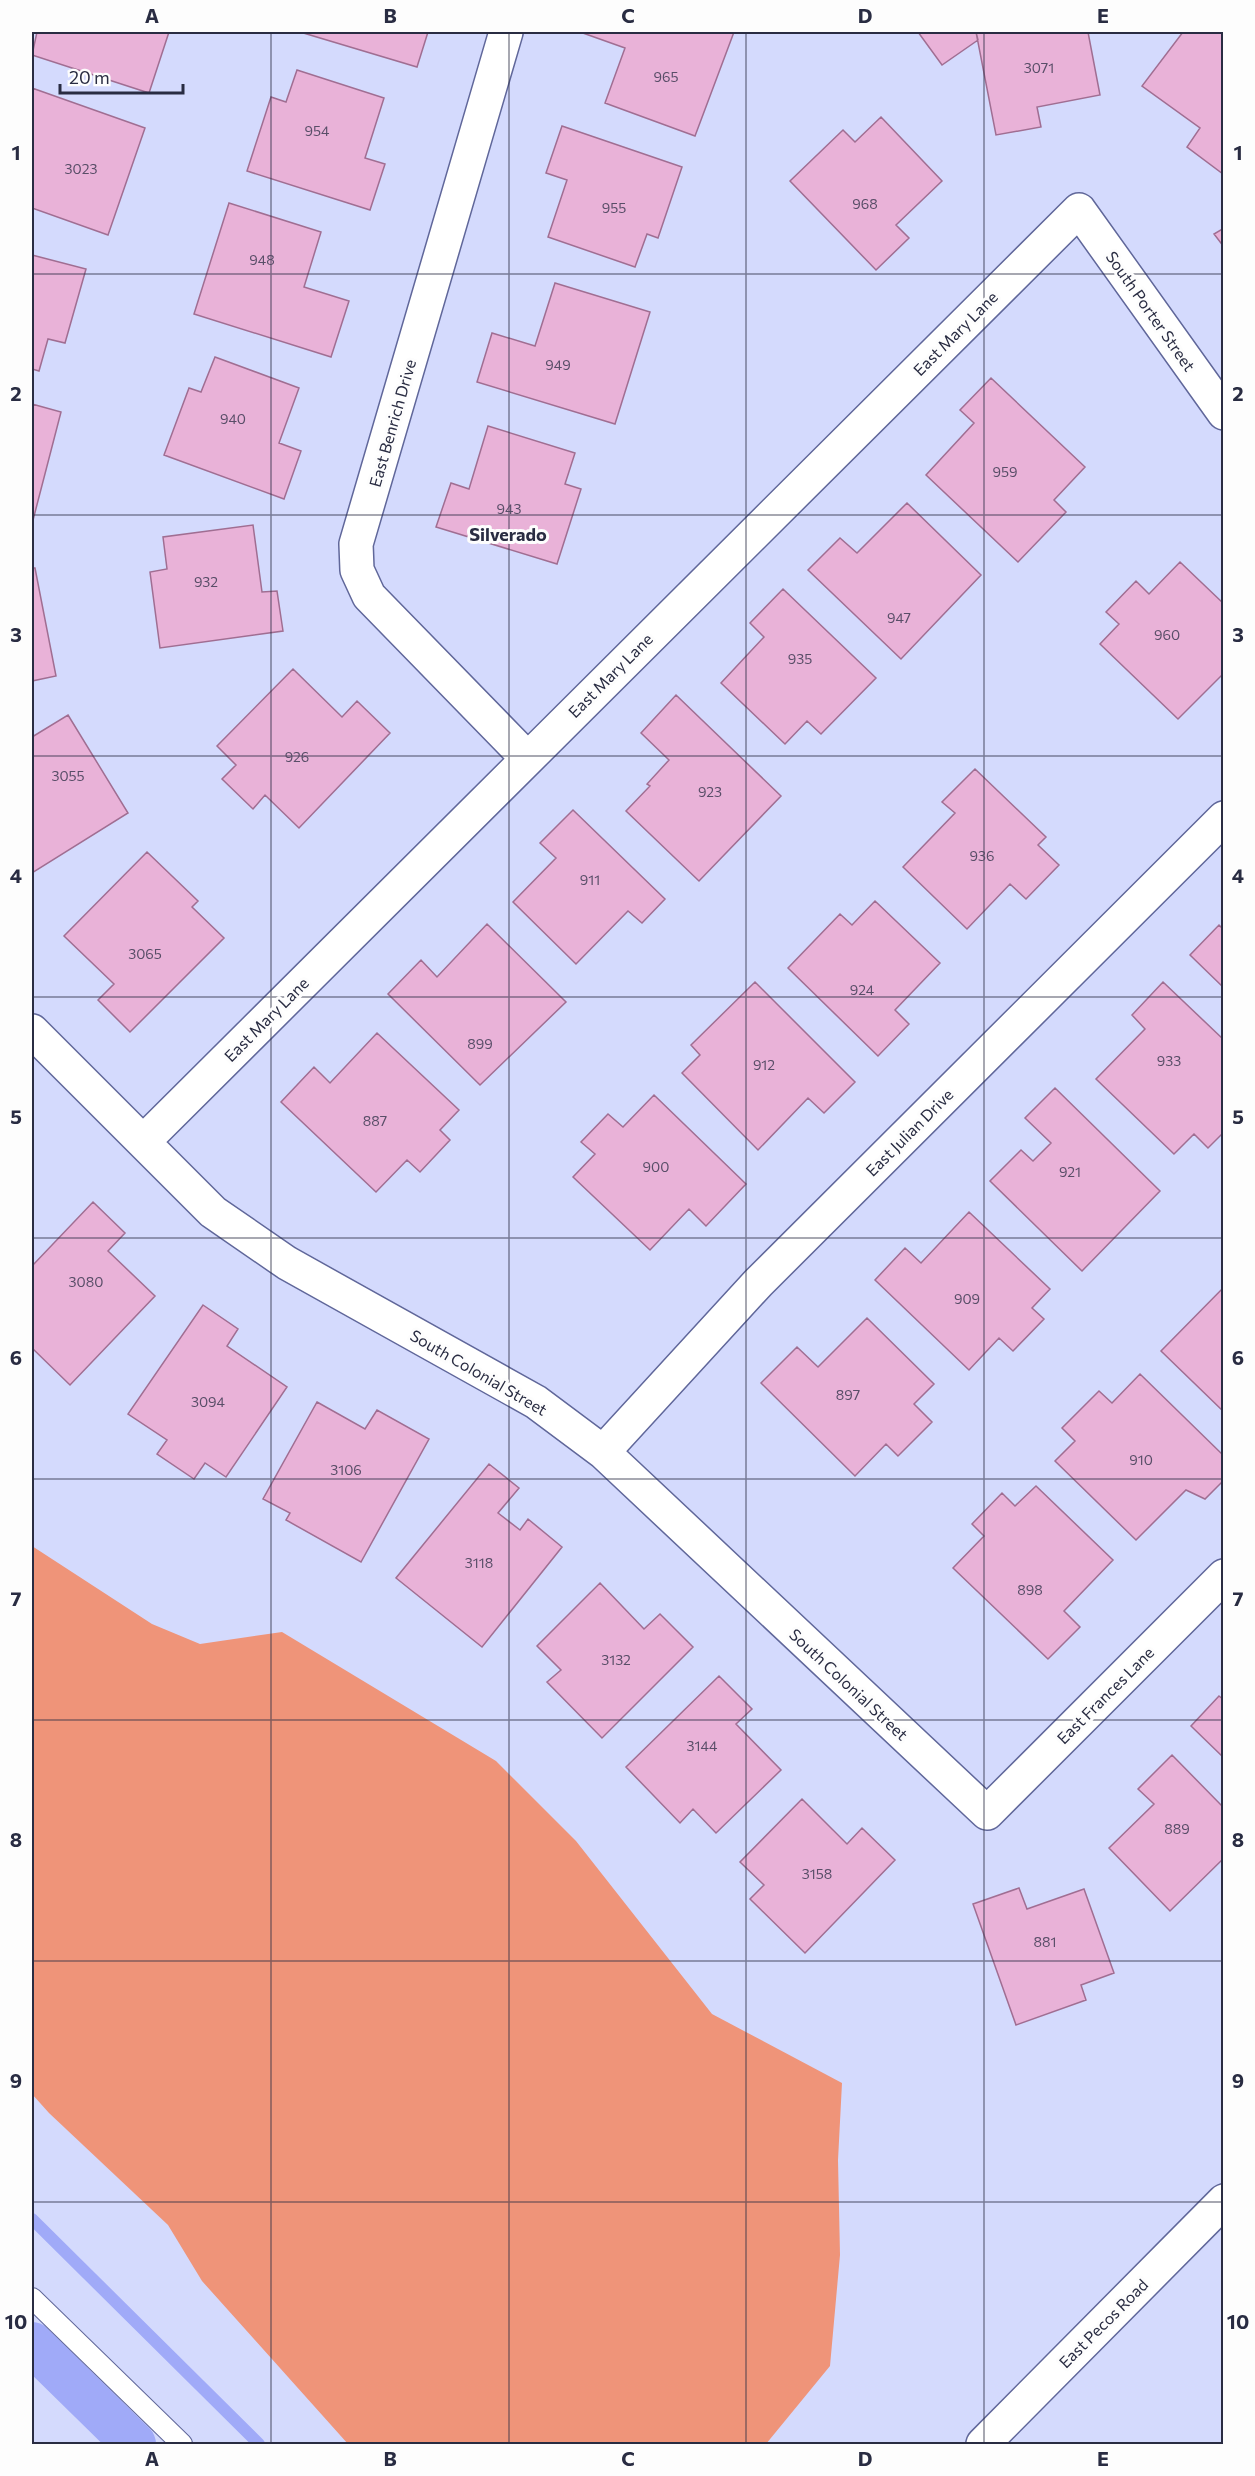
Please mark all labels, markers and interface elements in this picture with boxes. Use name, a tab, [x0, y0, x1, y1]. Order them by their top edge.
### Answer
text: A	[145, 3, 159, 27]
text: B	[383, 3, 397, 27]
text: C	[621, 3, 635, 27]
text: D	[858, 3, 872, 27]
text: E	[1097, 3, 1109, 27]
scale bar	[60, 57, 183, 95]
house number: 3071	[1024, 59, 1054, 76]
text: 20 m	[69, 66, 110, 88]
house number: 965	[653, 68, 679, 85]
house number: 954	[305, 122, 330, 139]
text: 1	[11, 140, 21, 164]
text: 1	[1233, 140, 1243, 164]
house number: 3023	[65, 160, 97, 177]
house number: 968	[852, 195, 878, 212]
house number: 955	[602, 199, 626, 216]
street label: South Porter Street	[1103, 247, 1200, 375]
house number: 948	[249, 251, 275, 268]
street label: East Mary Lane	[909, 287, 1001, 379]
house number: 949	[545, 356, 571, 373]
street label: East Benrich Drive	[365, 357, 419, 489]
text: 2	[10, 381, 22, 405]
text: 2	[1232, 381, 1244, 405]
house number: 940	[220, 410, 246, 427]
house number: 959	[992, 463, 1018, 480]
house number: 943	[497, 500, 521, 517]
district label: Silverado	[469, 523, 547, 545]
house number: 932	[194, 573, 218, 590]
house number: 947	[887, 609, 911, 626]
text: 3	[10, 622, 22, 646]
text: 3	[1232, 622, 1244, 646]
house number: 960	[1154, 626, 1180, 643]
street label: East Mary Lane	[564, 629, 656, 721]
house number: 935	[788, 650, 812, 667]
house number: 926	[285, 748, 309, 765]
house number: 3055	[51, 767, 85, 784]
house number: 923	[698, 783, 722, 800]
house number: 936	[970, 847, 994, 864]
text: 4	[10, 863, 22, 887]
text: 4	[1232, 863, 1244, 887]
house number: 911	[580, 871, 600, 888]
house number: 3065	[128, 945, 162, 962]
street label: East Mary Lane	[220, 973, 312, 1065]
house number: 924	[850, 981, 875, 998]
house number: 899	[467, 1035, 493, 1052]
house number: 933	[1157, 1052, 1181, 1069]
house number: 912	[753, 1056, 775, 1073]
street label: East Julian Drive	[861, 1084, 957, 1180]
text: 5	[10, 1104, 22, 1128]
text: 5	[1232, 1104, 1244, 1128]
house number: 887	[363, 1112, 387, 1129]
house number: 900	[643, 1158, 669, 1175]
house number: 921	[1059, 1163, 1081, 1180]
house number: 3080	[69, 1273, 103, 1290]
house number: 909	[954, 1290, 980, 1307]
street label: South Colonial Street	[407, 1325, 551, 1419]
text: 6	[10, 1345, 22, 1369]
text: 6	[1232, 1345, 1244, 1369]
house number: 897	[836, 1386, 860, 1403]
house number: 3094	[191, 1393, 226, 1410]
house number: 910	[1129, 1451, 1153, 1468]
house number: 3106	[330, 1461, 362, 1478]
house number: 3118	[465, 1554, 493, 1571]
house number: 898	[1017, 1581, 1043, 1598]
text: 7	[11, 1586, 22, 1610]
text: 7	[1233, 1586, 1244, 1610]
street label: South Colonial Street	[786, 1624, 912, 1744]
street label: East Frances Lane	[1053, 1643, 1157, 1747]
house number: 3132	[601, 1651, 631, 1668]
house number: 3144	[687, 1737, 718, 1754]
house number: 889	[1164, 1820, 1190, 1837]
text: 8	[10, 1827, 22, 1851]
text: 8	[1232, 1827, 1244, 1851]
house number: 3158	[802, 1865, 832, 1882]
house number: 881	[1034, 1933, 1056, 1950]
text: 9	[10, 2068, 22, 2092]
text: 9	[1232, 2068, 1244, 2092]
street label: East Pecos Road	[1055, 2275, 1151, 2371]
text: 10	[5, 2309, 27, 2333]
text: 10	[1227, 2309, 1249, 2333]
text: A	[145, 2446, 159, 2470]
text: B	[383, 2446, 397, 2470]
text: C	[621, 2446, 635, 2470]
text: D	[858, 2446, 872, 2470]
text: E	[1097, 2446, 1109, 2470]

